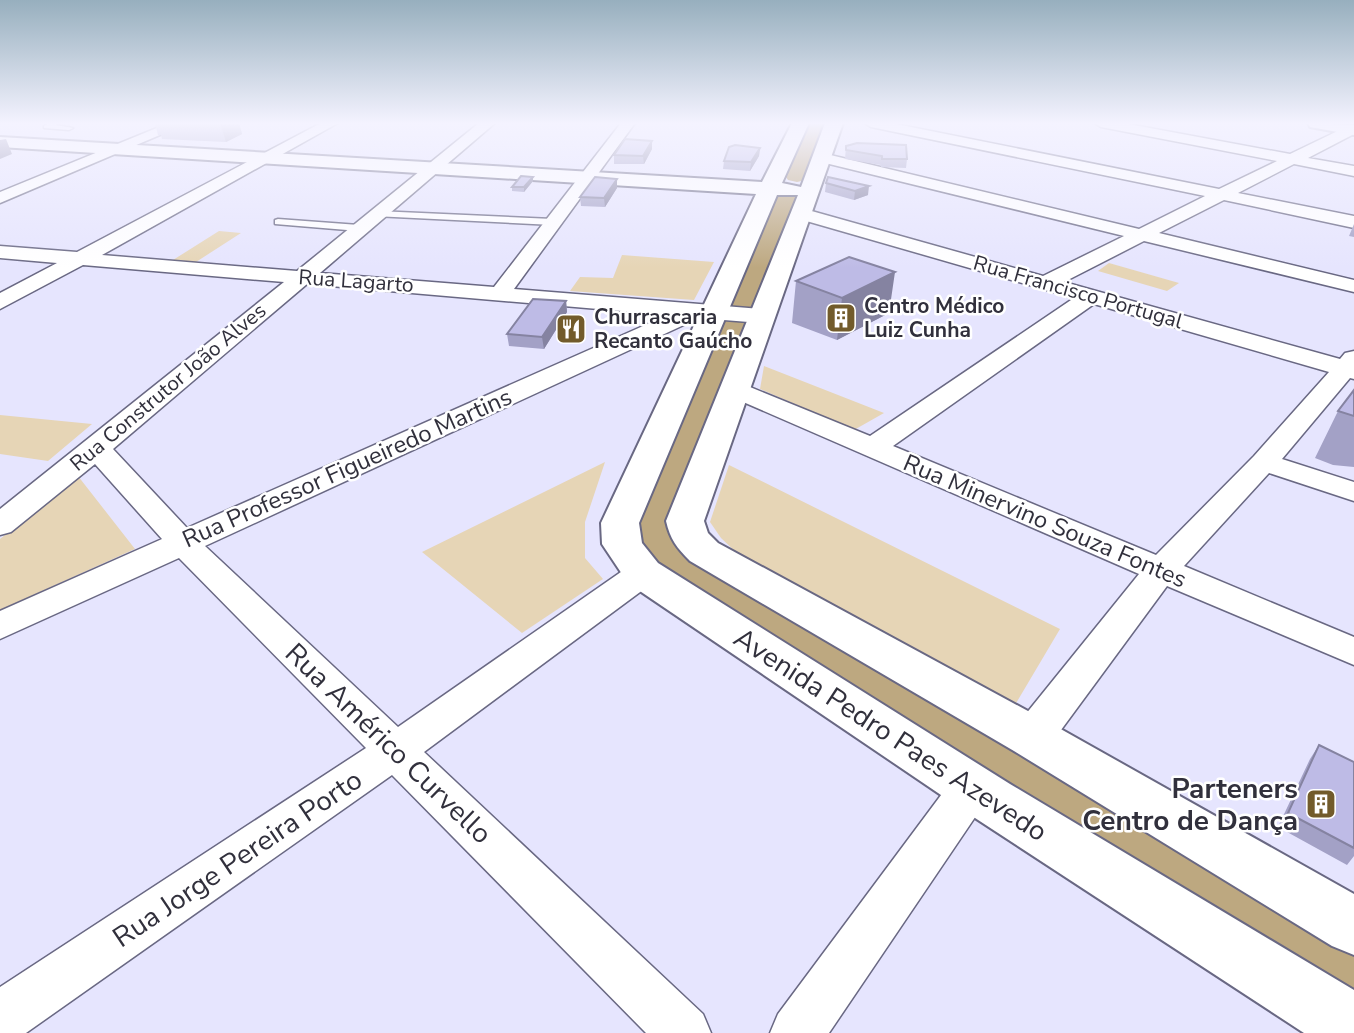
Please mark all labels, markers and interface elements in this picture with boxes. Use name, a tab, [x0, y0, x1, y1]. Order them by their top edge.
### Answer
street label: Rua Francisco Portugal	[970, 249, 1187, 336]
street label: Rua Lagarto	[297, 263, 415, 299]
place label: Centro Médico Luiz Cunha	[864, 292, 1004, 344]
street label: Rua Construtor João Alves	[64, 297, 272, 477]
building icon: Centro Médico Luiz Cunha	[824, 301, 858, 335]
place label: Churrascaria Recanto Gaúcho	[594, 303, 752, 355]
restaurant icon: Churrascaria Recanto Gaúcho	[554, 312, 588, 346]
street label: Rua Professor Figueiredo Martins	[177, 381, 517, 555]
street label: Rua Minervino Souza Fontes	[898, 447, 1192, 595]
street label: Avenida Pedro Paes Azevedo	[726, 619, 1055, 851]
street label: Rua Américo Curvello	[277, 635, 500, 853]
street label: Rua Jorge Pereira Porto	[105, 761, 370, 957]
place label: Parteners Centro de Dança	[1082, 770, 1298, 840]
building icon: Parteners Centro de Dança	[1304, 787, 1338, 821]

